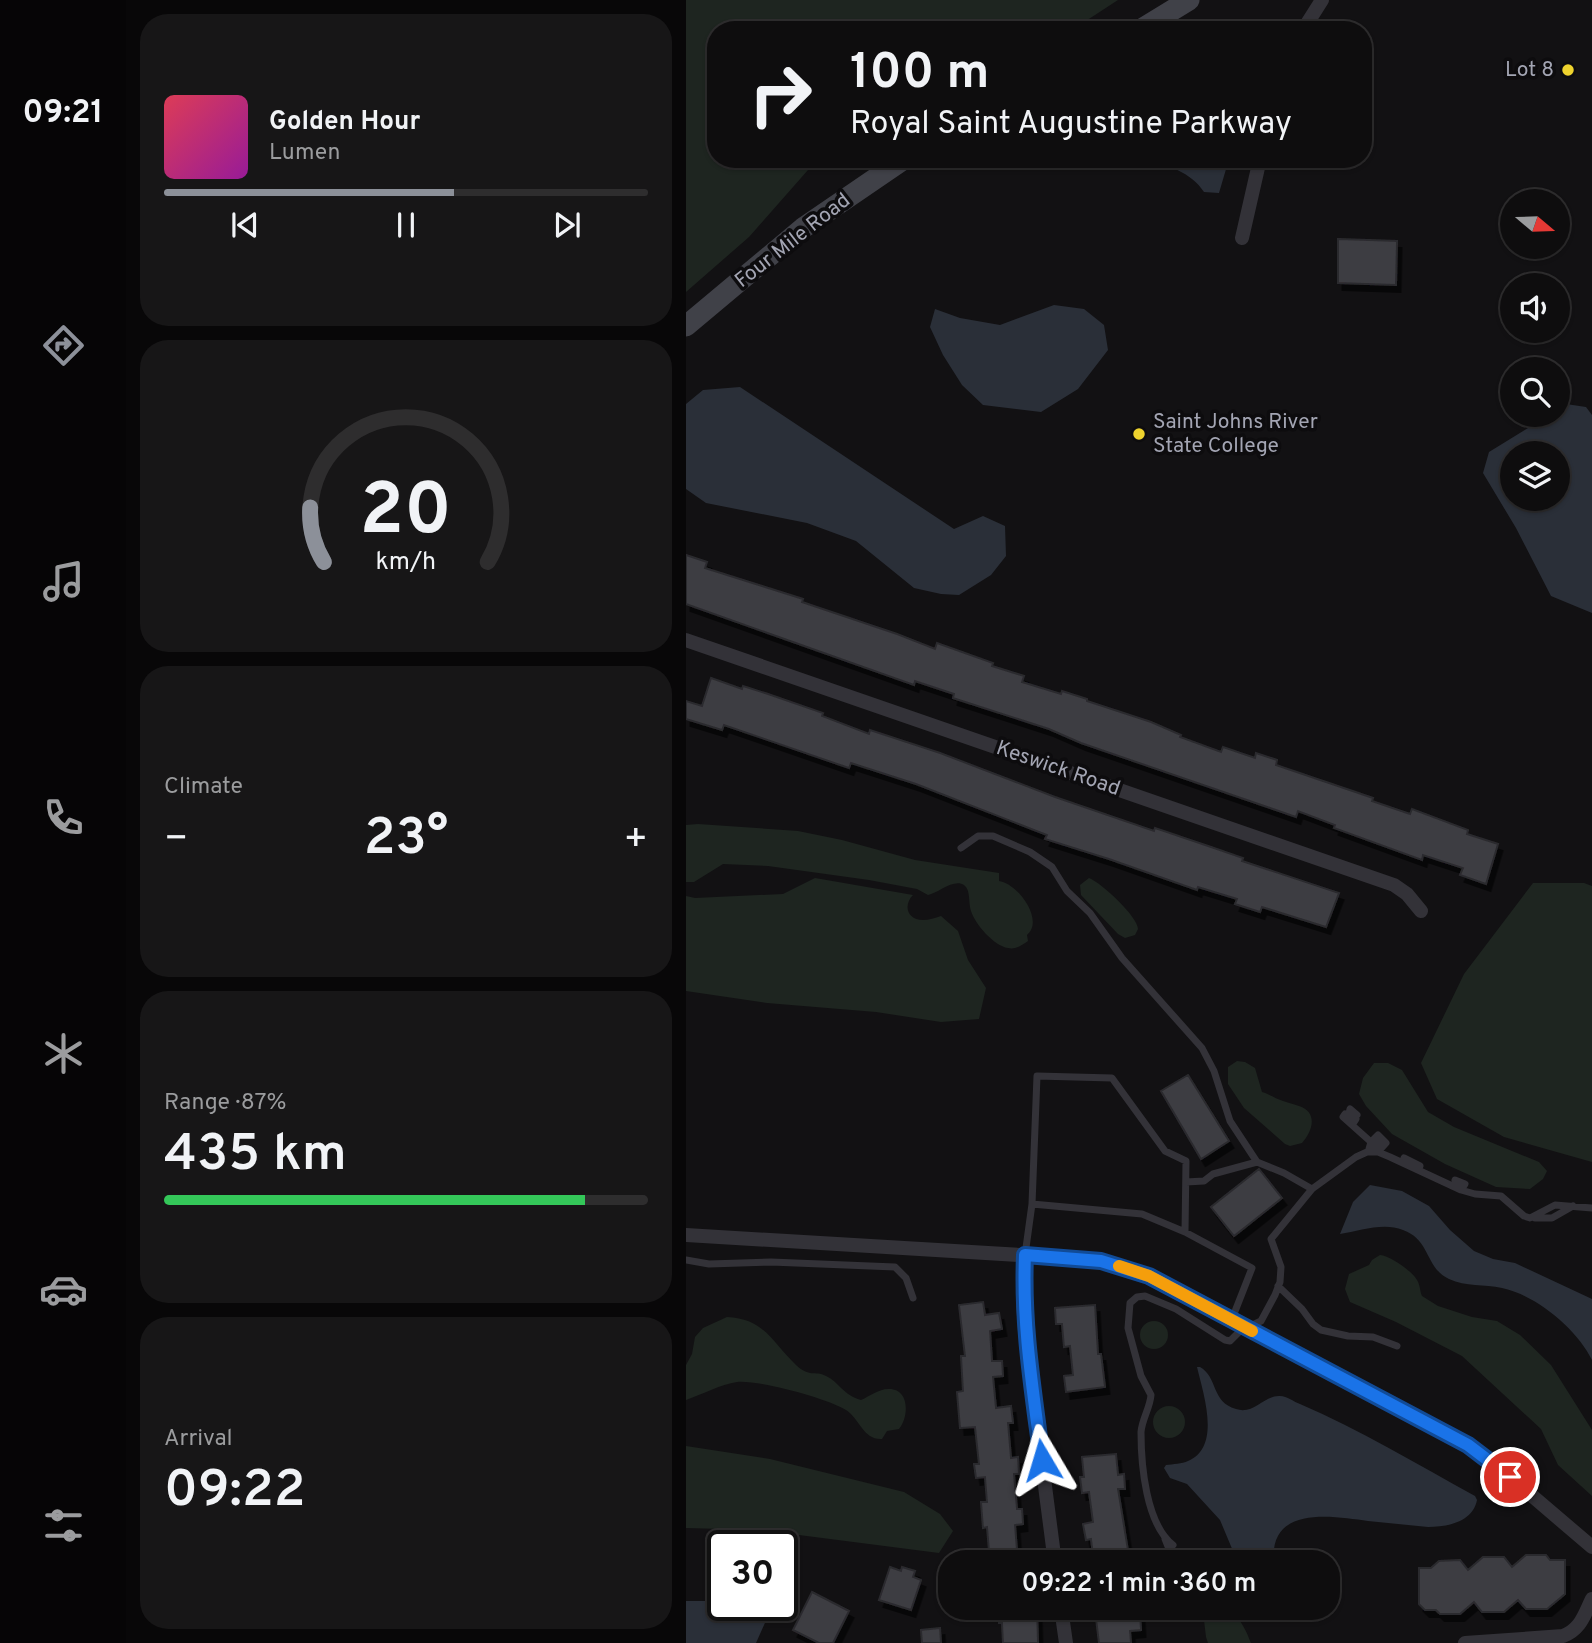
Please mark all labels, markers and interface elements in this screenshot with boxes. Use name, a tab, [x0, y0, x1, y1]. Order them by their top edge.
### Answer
text: 100 m	[850, 44, 989, 106]
icon: right	[735, 49, 826, 140]
place label: Lot 8	[1505, 57, 1554, 84]
marker: Lot 8	[1560, 62, 1576, 78]
text: 09:21	[23, 94, 103, 134]
text: Royal Saint Augustine Parkway	[850, 105, 1292, 145]
text: Golden Hour	[269, 106, 420, 139]
text: Lumen	[269, 139, 340, 168]
street label: Four Mile Road	[730, 187, 856, 295]
north arrow	[1500, 189, 1570, 259]
map controls	[1500, 189, 1570, 511]
icon: previous	[226, 206, 264, 244]
icon: pause	[387, 206, 425, 244]
icon: next	[548, 206, 586, 244]
button: sound	[1500, 273, 1570, 343]
icon: directions	[39, 321, 88, 370]
button: search	[1500, 357, 1570, 427]
place label: Saint Johns River State College	[1153, 409, 1318, 460]
marker: Saint Johns River State College	[1131, 426, 1147, 442]
button: layers	[1500, 441, 1570, 511]
text: 20	[360, 468, 452, 560]
text: km/h	[376, 546, 436, 578]
icon: music	[39, 557, 88, 606]
street label: Keswick Road	[992, 735, 1124, 803]
text: Climate	[164, 773, 243, 802]
icon: phone	[39, 793, 88, 842]
text: 23°	[364, 807, 448, 873]
text: −	[164, 816, 189, 865]
text: +	[623, 816, 648, 865]
icon: climate	[39, 1029, 88, 1078]
text: Range · 87%	[164, 1089, 287, 1118]
text: 435 km	[164, 1123, 347, 1189]
icon: car	[39, 1265, 88, 1314]
position arrow	[1005, 1423, 1079, 1497]
text: Arrival	[164, 1425, 233, 1454]
pin	[1480, 1447, 1540, 1507]
icon: arrive	[1491, 1458, 1529, 1496]
text: 09:22	[164, 1459, 306, 1525]
icon: filters	[39, 1501, 88, 1550]
speed limit sign: 30	[707, 1530, 798, 1621]
text: 09:22 · 1 min · 360 m	[1022, 1568, 1256, 1601]

